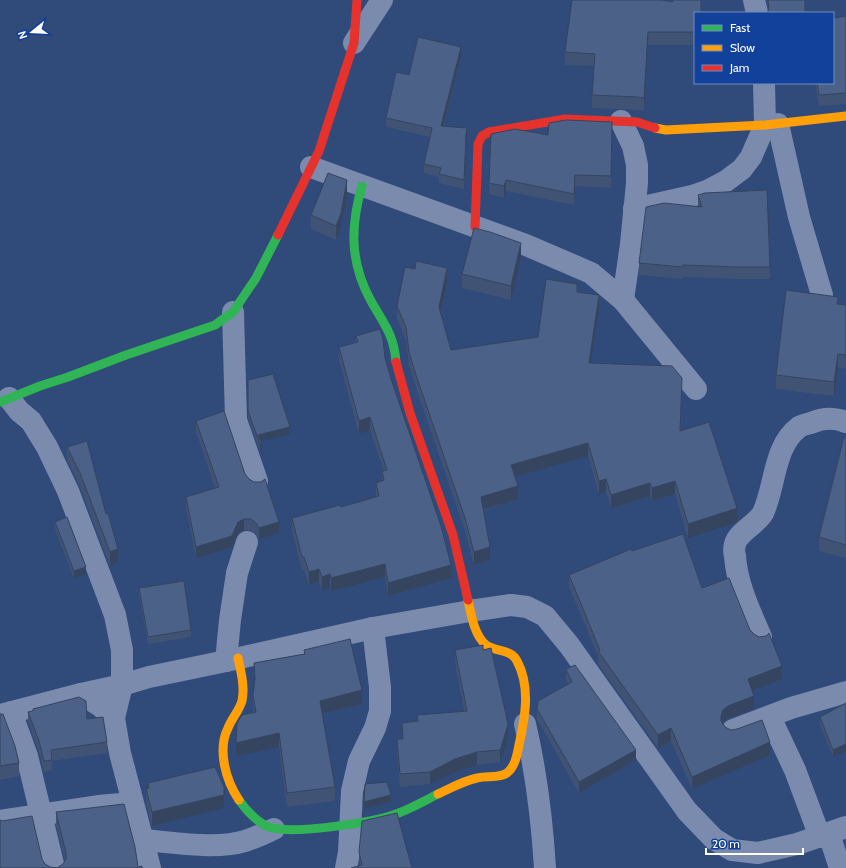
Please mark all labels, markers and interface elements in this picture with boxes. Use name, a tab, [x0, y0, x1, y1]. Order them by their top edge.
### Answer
north arrow	[12, 12, 52, 52]
legend	[694, 12, 834, 84]
text: Fast	[730, 20, 750, 35]
text: N	[15, 29, 30, 41]
text: Slow	[730, 40, 755, 55]
text: Jam	[729, 60, 749, 75]
scale bar	[706, 830, 803, 856]
text: 20 m	[712, 836, 740, 851]

